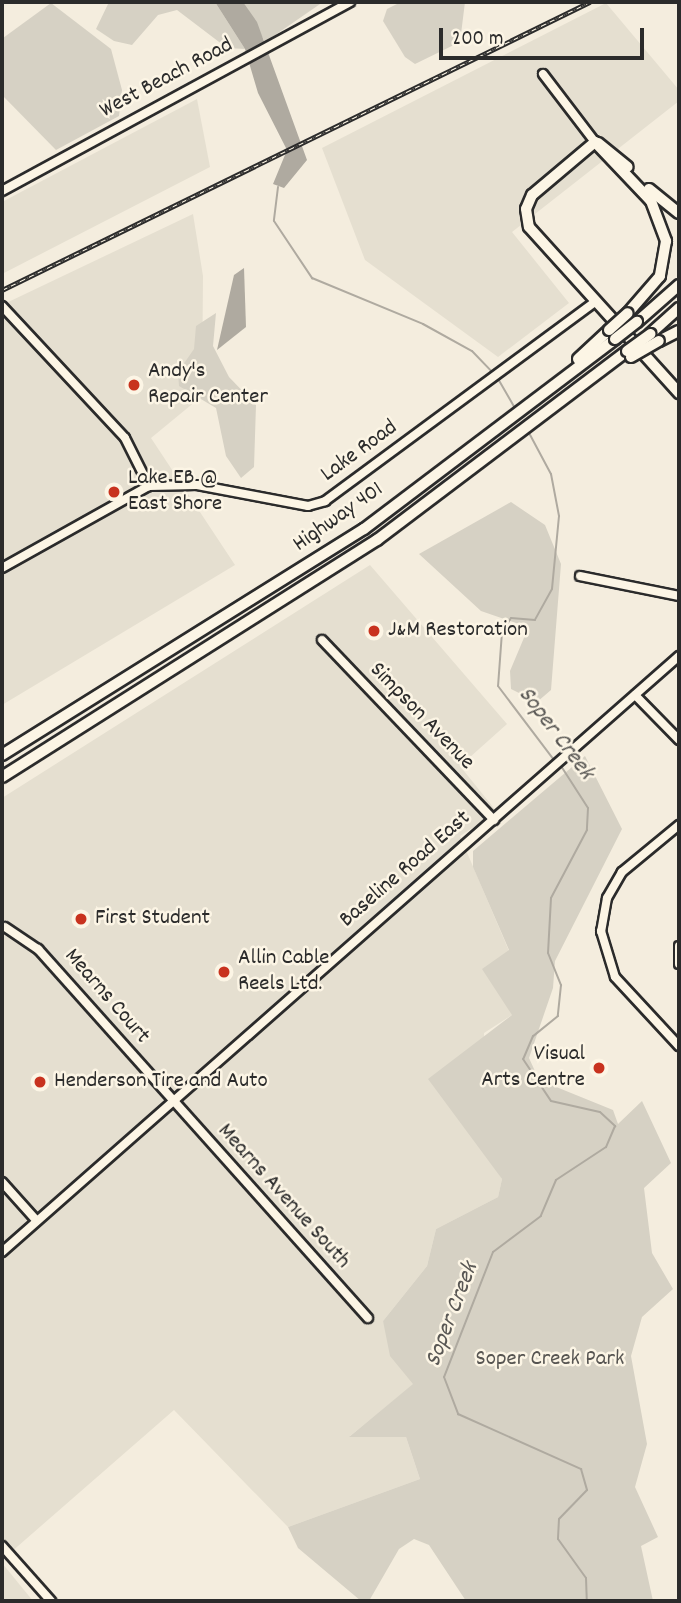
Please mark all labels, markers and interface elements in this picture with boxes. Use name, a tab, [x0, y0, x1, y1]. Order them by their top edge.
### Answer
scale bar	[443, 14, 648, 58]
text: 200 m	[452, 25, 503, 55]
street label: West Beach Road	[96, 32, 238, 126]
place label: Andy's Repair Center	[148, 358, 268, 412]
marker: Andy's Repair Center	[126, 377, 142, 393]
street label: Lake Road	[316, 415, 404, 489]
place label: Lake EB @ East Shore	[128, 465, 222, 519]
street label: Highway 401	[289, 477, 389, 559]
marker: Lake EB @ East Shore	[106, 484, 122, 500]
place label: J&M Restoration	[388, 617, 528, 645]
marker: J&M Restoration	[366, 623, 382, 639]
street label: Simpson Avenue	[363, 657, 479, 777]
water label: Soper Creek	[511, 682, 599, 786]
street label: Baseline Road East	[335, 806, 477, 934]
place label: First Student	[95, 905, 210, 933]
marker: First Student	[73, 911, 89, 927]
street label: Mearns Court	[57, 944, 155, 1050]
place label: Allin Cable Reels Ltd.	[238, 945, 329, 999]
marker: Allin Cable Reels Ltd.	[216, 964, 232, 980]
place label: Visual Arts Centre	[481, 1041, 585, 1095]
marker: Visual Arts Centre	[591, 1060, 607, 1076]
place label: Henderson Tire and Auto	[54, 1068, 268, 1096]
marker: Henderson Tire and Auto	[32, 1074, 48, 1090]
street label: Mearns Avenue South	[211, 1119, 355, 1275]
water label: Soper Creek	[420, 1259, 486, 1371]
park label: Soper Creek Park	[476, 1346, 624, 1374]

